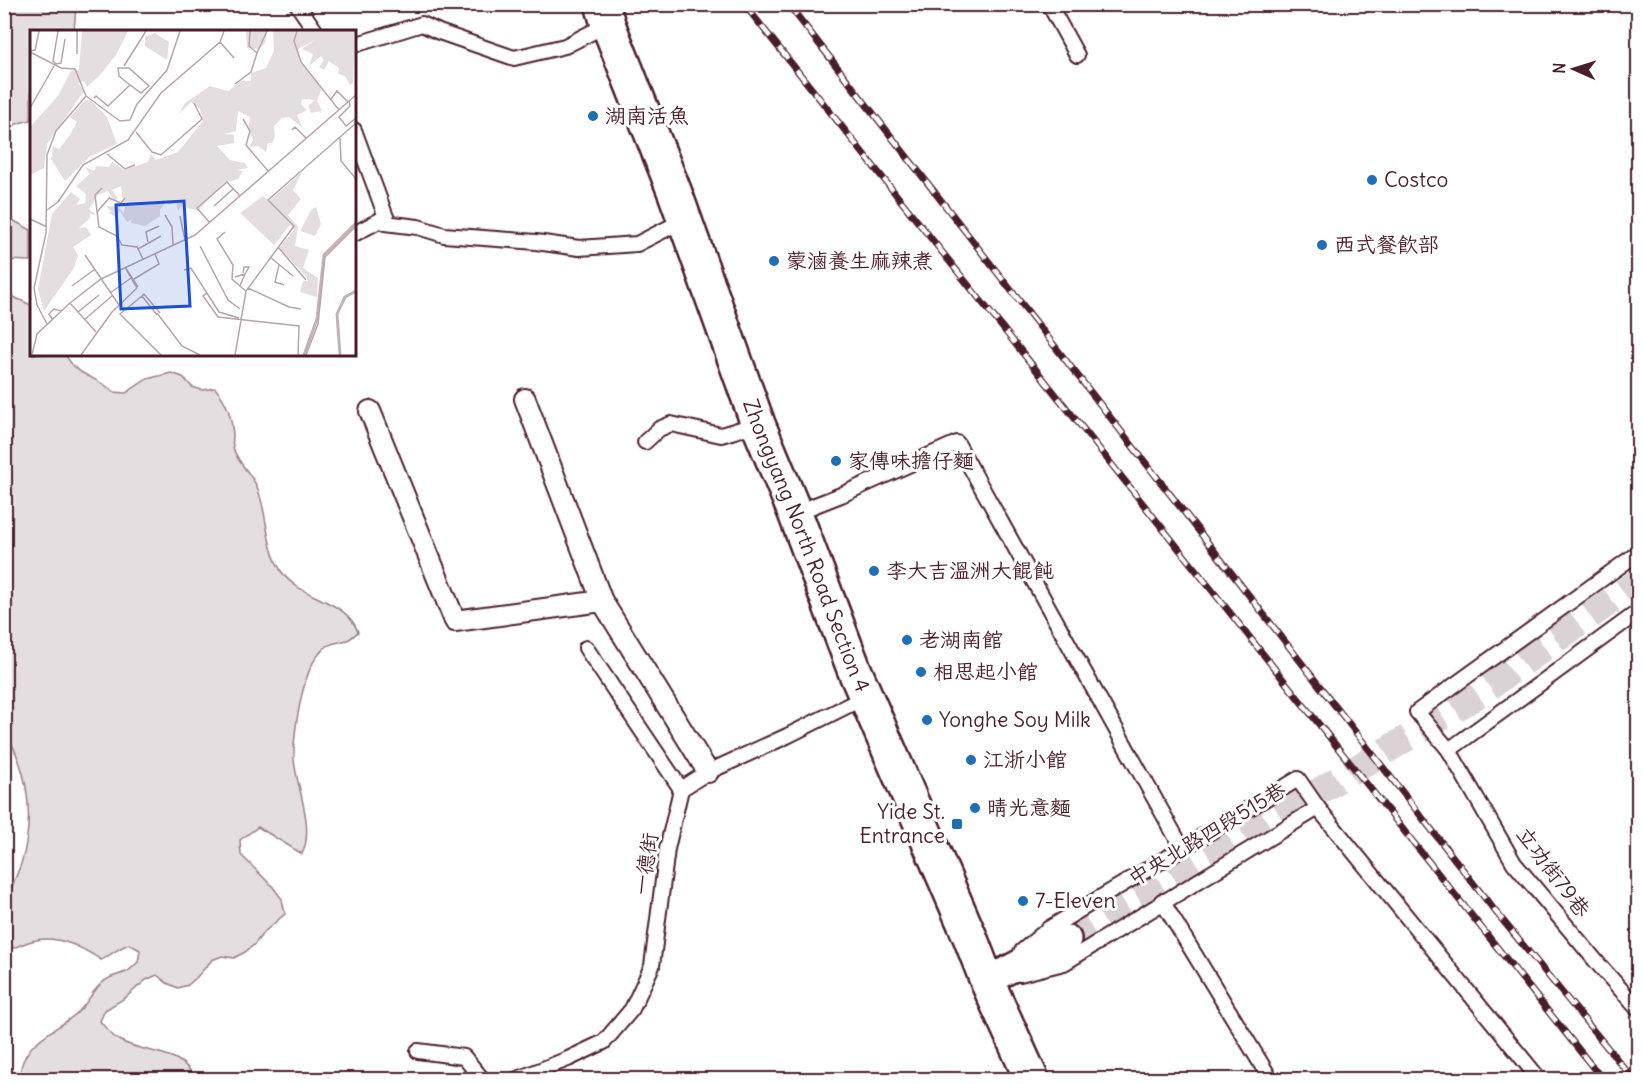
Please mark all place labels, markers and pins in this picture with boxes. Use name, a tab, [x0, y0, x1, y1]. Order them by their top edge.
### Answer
place label: 湖南活魚	[605, 102, 689, 129]
marker: 湖南活魚	[586, 109, 600, 123]
place label: Costco	[1384, 166, 1448, 193]
marker: Costco	[1365, 173, 1379, 187]
place label: 西式餐飲部	[1334, 231, 1439, 258]
marker: 西式餐飲部	[1315, 238, 1329, 252]
place label: 蒙滷養生麻辣煮	[786, 247, 933, 274]
marker: 蒙滷養生麻辣煮	[767, 254, 781, 268]
place label: 家傳味擔仔麵	[848, 447, 974, 474]
marker: 家傳味擔仔麵	[829, 454, 843, 468]
place label: 李大吉溫洲大餛飩	[886, 557, 1054, 584]
marker: 李大吉溫洲大餛飩	[867, 564, 881, 578]
place label: 老湖南館	[919, 626, 1003, 653]
marker: 老湖南館	[900, 633, 914, 647]
place label: 相思起小館	[933, 658, 1038, 685]
marker: 相思起小館	[914, 665, 928, 679]
place label: Yonghe Soy Milk	[939, 706, 1091, 733]
marker: Yonghe Soy Milk	[920, 713, 934, 727]
place label: 江浙小館	[983, 746, 1067, 773]
marker: 江浙小館	[964, 753, 978, 767]
place label: 晴光意麵	[987, 794, 1071, 821]
place label: Yide St. Entrance	[860, 798, 945, 849]
marker: 晴光意麵	[968, 801, 982, 815]
marker: Yide St. Entrance	[950, 817, 964, 831]
place label: 7-Eleven	[1035, 887, 1116, 914]
marker: 7-Eleven	[1016, 894, 1030, 908]

